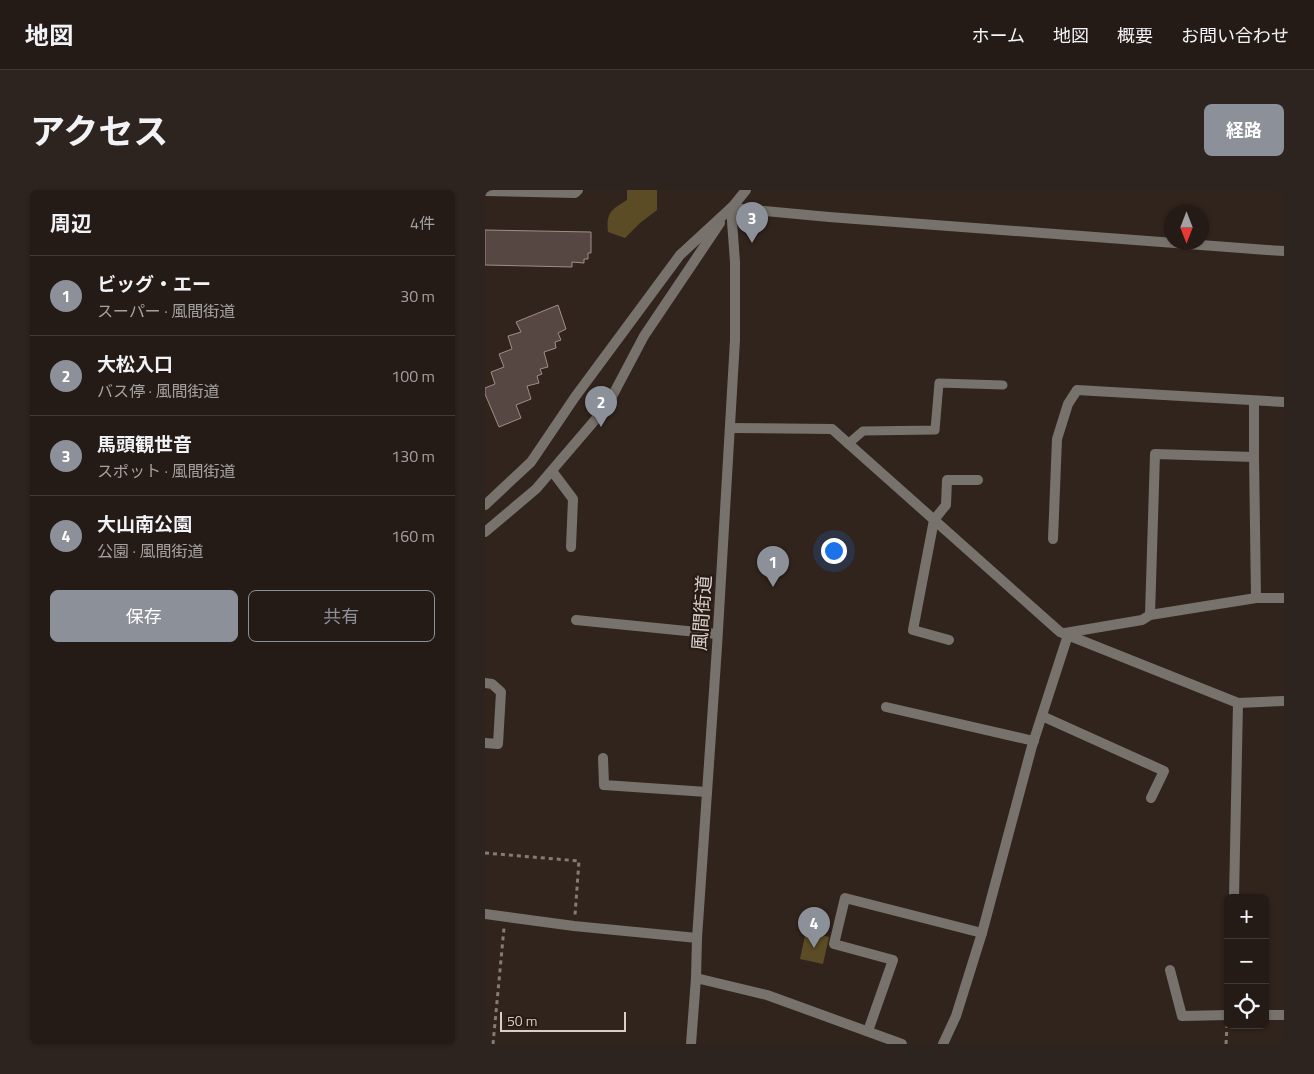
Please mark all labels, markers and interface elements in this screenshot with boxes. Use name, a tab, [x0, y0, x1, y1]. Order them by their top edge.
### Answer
text: 地図	[25, 17, 73, 53]
text: ホーム	[972, 22, 1025, 49]
text: 地図	[1053, 22, 1089, 49]
text: 概要	[1117, 22, 1153, 49]
text: お問い合わせ	[1181, 22, 1289, 49]
text: アクセス	[30, 104, 168, 158]
button: 経路	[1204, 104, 1284, 156]
pin: 3	[736, 202, 768, 243]
north arrow	[1164, 205, 1209, 250]
text: 周辺	[50, 207, 92, 239]
text: 4件	[410, 211, 435, 235]
text: ビッグ・エー	[97, 269, 211, 298]
text: 1	[62, 284, 70, 308]
text: 30 m	[400, 284, 435, 308]
text: スーパー · 風間街道	[97, 299, 235, 323]
text: 大松入口	[97, 349, 173, 378]
text: 2	[62, 364, 70, 388]
text: 100 m	[391, 364, 435, 388]
text: バス停 · 風間街道	[97, 379, 220, 403]
pin: 2	[585, 386, 617, 427]
text: 馬頭観世音	[97, 429, 192, 458]
text: 3	[62, 444, 70, 468]
text: 130 m	[391, 444, 435, 468]
text: スポット · 風間街道	[97, 459, 236, 483]
text: 大山南公園	[97, 509, 192, 538]
text: 4	[62, 524, 70, 548]
text: 160 m	[391, 524, 435, 548]
your location	[821, 538, 847, 564]
text: 公園 · 風間街道	[97, 539, 204, 563]
pin: 1	[757, 546, 789, 587]
street label: 風間街道	[684, 574, 718, 652]
button: 保存	[50, 590, 238, 642]
button: 共有	[248, 590, 435, 642]
map controls	[1224, 894, 1269, 1029]
button: +	[1224, 894, 1269, 939]
pin: 4	[798, 907, 830, 948]
button: −	[1224, 939, 1269, 984]
button: locate	[1224, 984, 1269, 1029]
scale bar	[500, 1009, 626, 1032]
text: 50 m	[507, 1010, 537, 1031]

